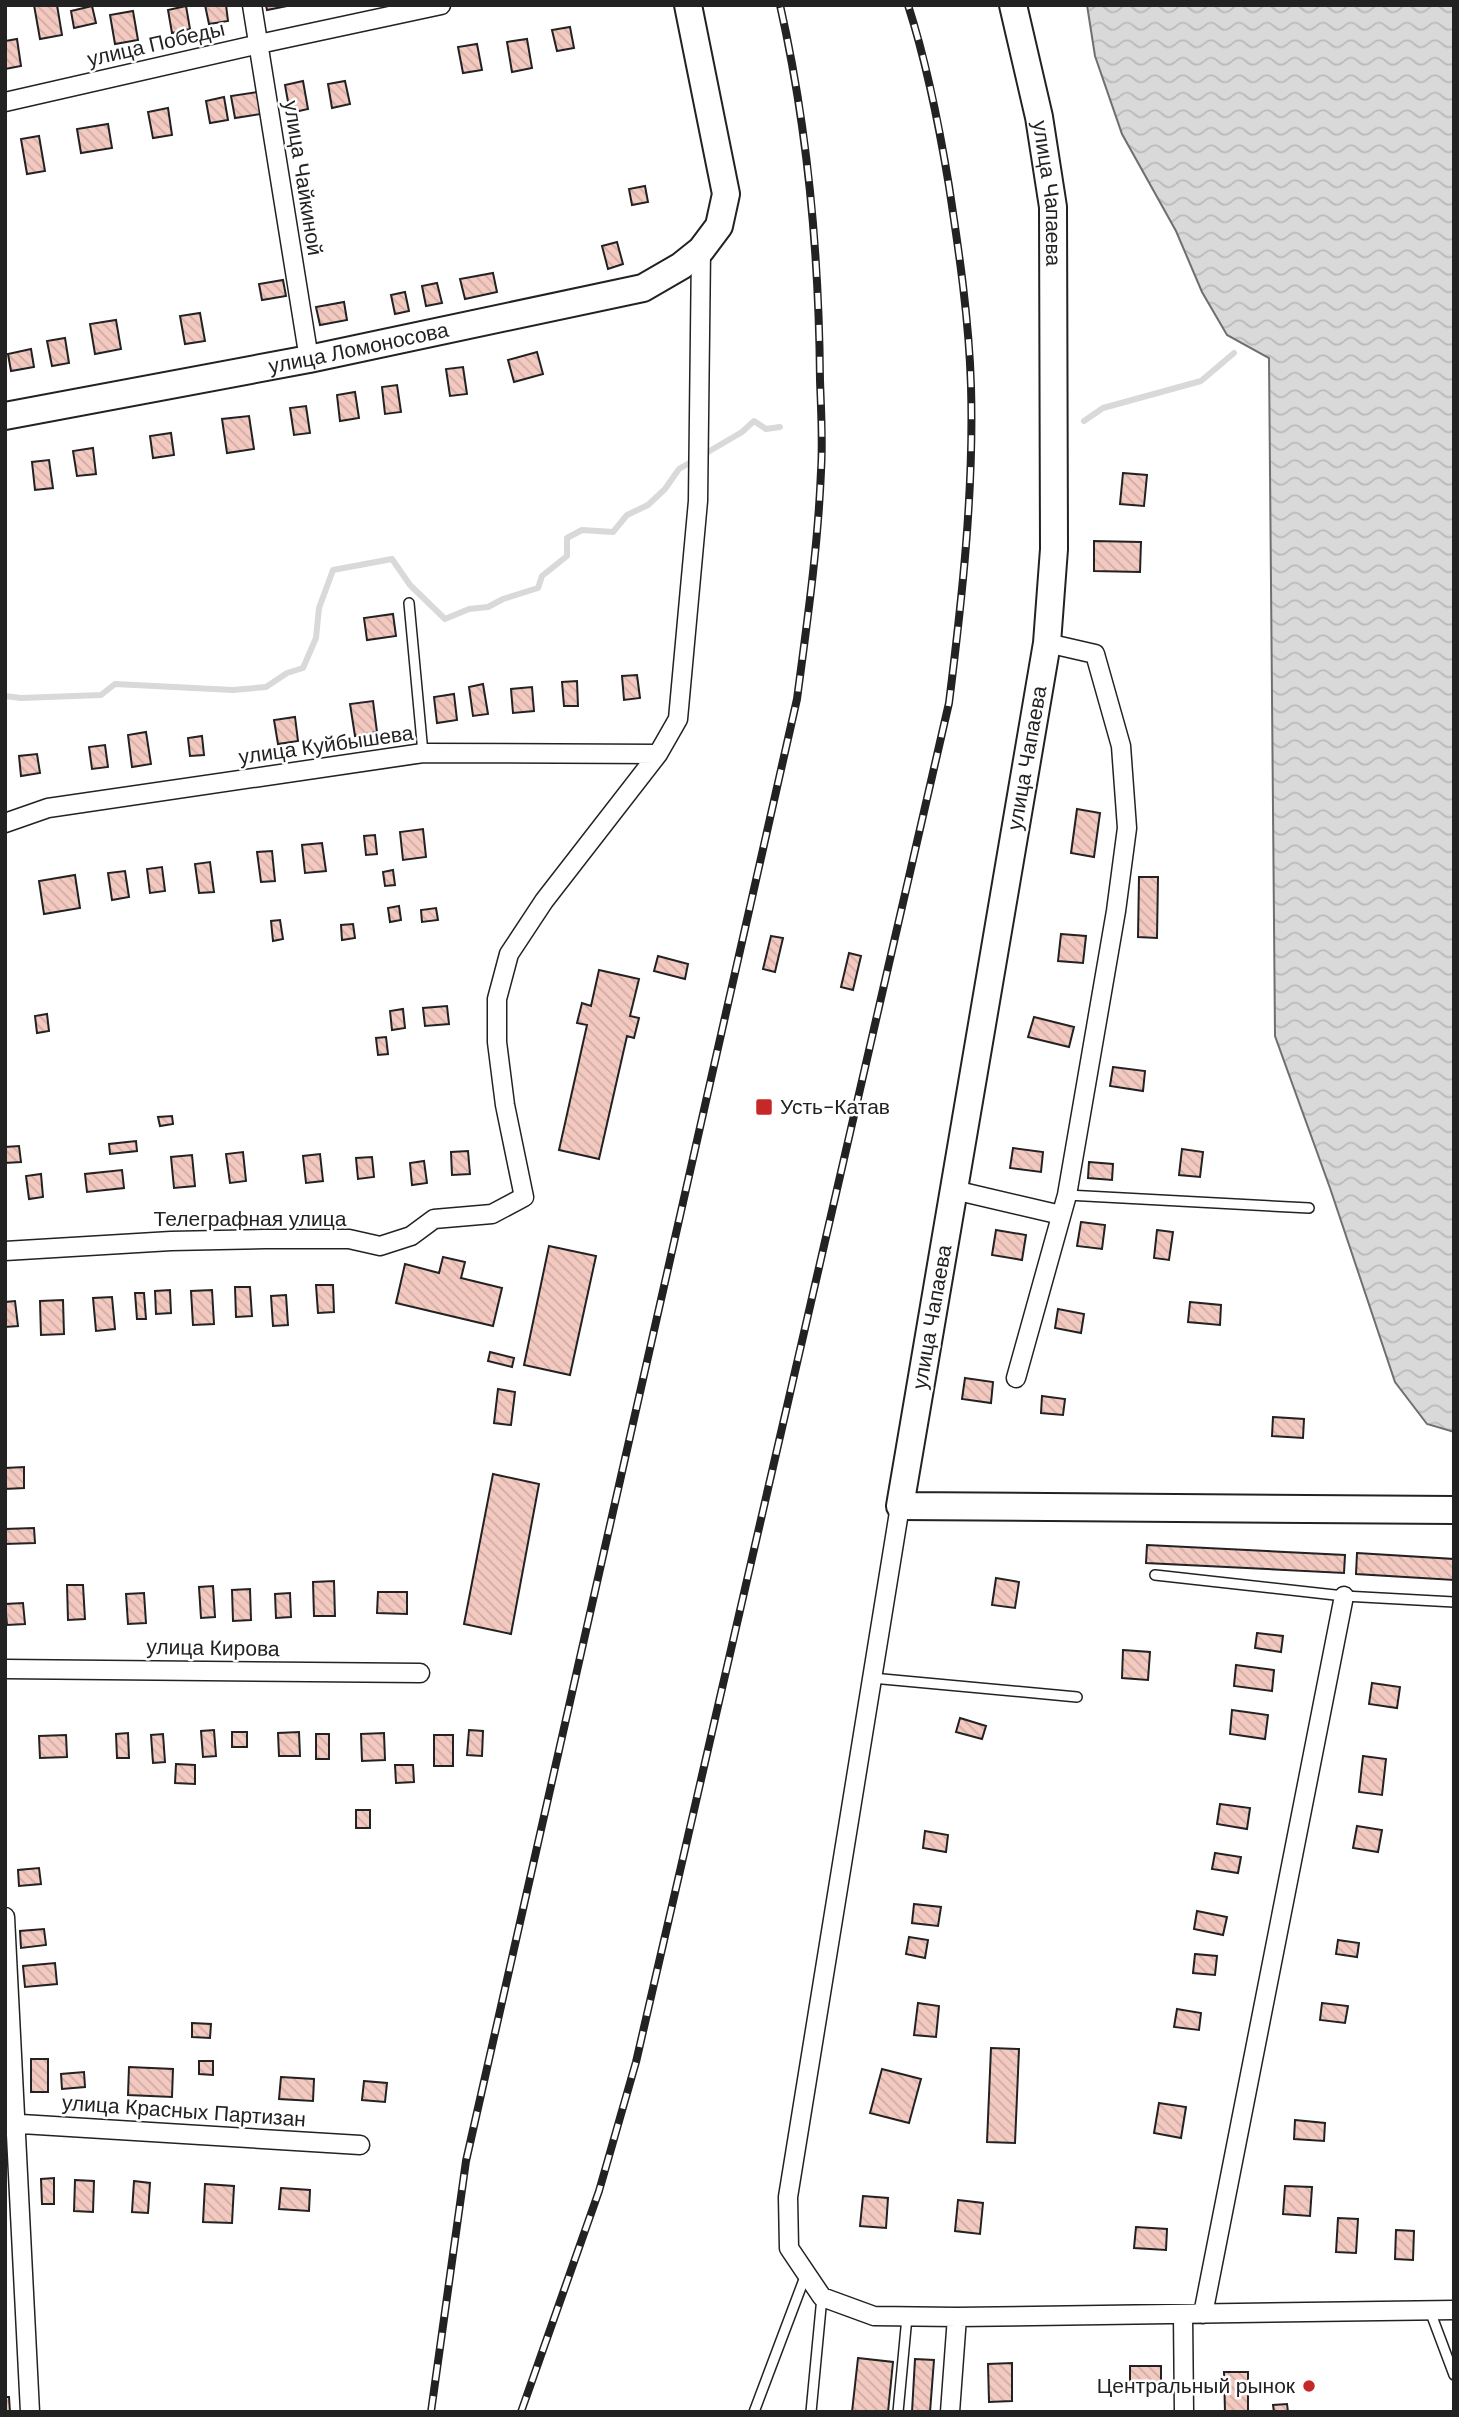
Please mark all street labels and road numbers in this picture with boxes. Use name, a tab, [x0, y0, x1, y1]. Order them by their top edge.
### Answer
street label: улица Победы	[84, 15, 228, 73]
street label: улица Чайкиной	[277, 98, 329, 258]
street label: улица Чапаева	[1026, 119, 1067, 266]
street label: улица Ломоносова	[266, 316, 451, 380]
street label: улица Чапаева	[1001, 683, 1054, 832]
street label: улица Куйбышева	[237, 719, 415, 771]
street label: Телеграфная улица	[154, 1205, 347, 1233]
street label: улица Чапаева	[906, 1242, 959, 1391]
street label: улица Кирова	[146, 1633, 280, 1663]
street label: улица Красных Партизан	[61, 2089, 307, 2133]

